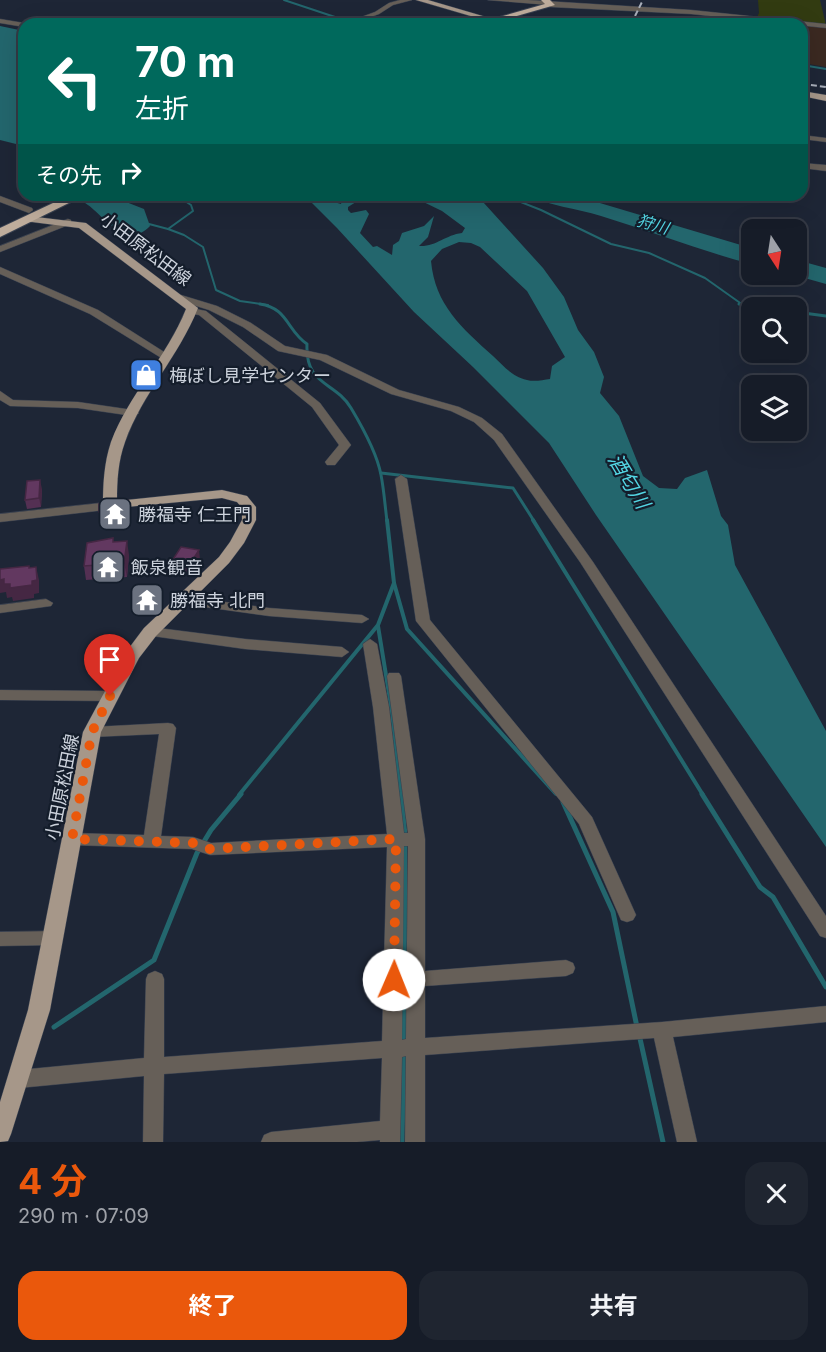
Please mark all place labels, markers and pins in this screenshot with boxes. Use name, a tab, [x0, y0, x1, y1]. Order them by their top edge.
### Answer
shop icon: 梅ぼし見学センター	[128, 357, 164, 393]
place label: 梅ぼし見学センター	[169, 365, 331, 386]
temple icon: 勝福寺 仁王門	[97, 496, 133, 532]
place label: 勝福寺 仁王門	[138, 504, 251, 525]
temple icon: 飯泉観音	[90, 549, 126, 585]
place label: 飯泉観音	[131, 557, 203, 578]
temple icon: 勝福寺 北門	[129, 582, 165, 618]
place label: 勝福寺 北門	[170, 590, 265, 611]
pin	[84, 634, 135, 696]

